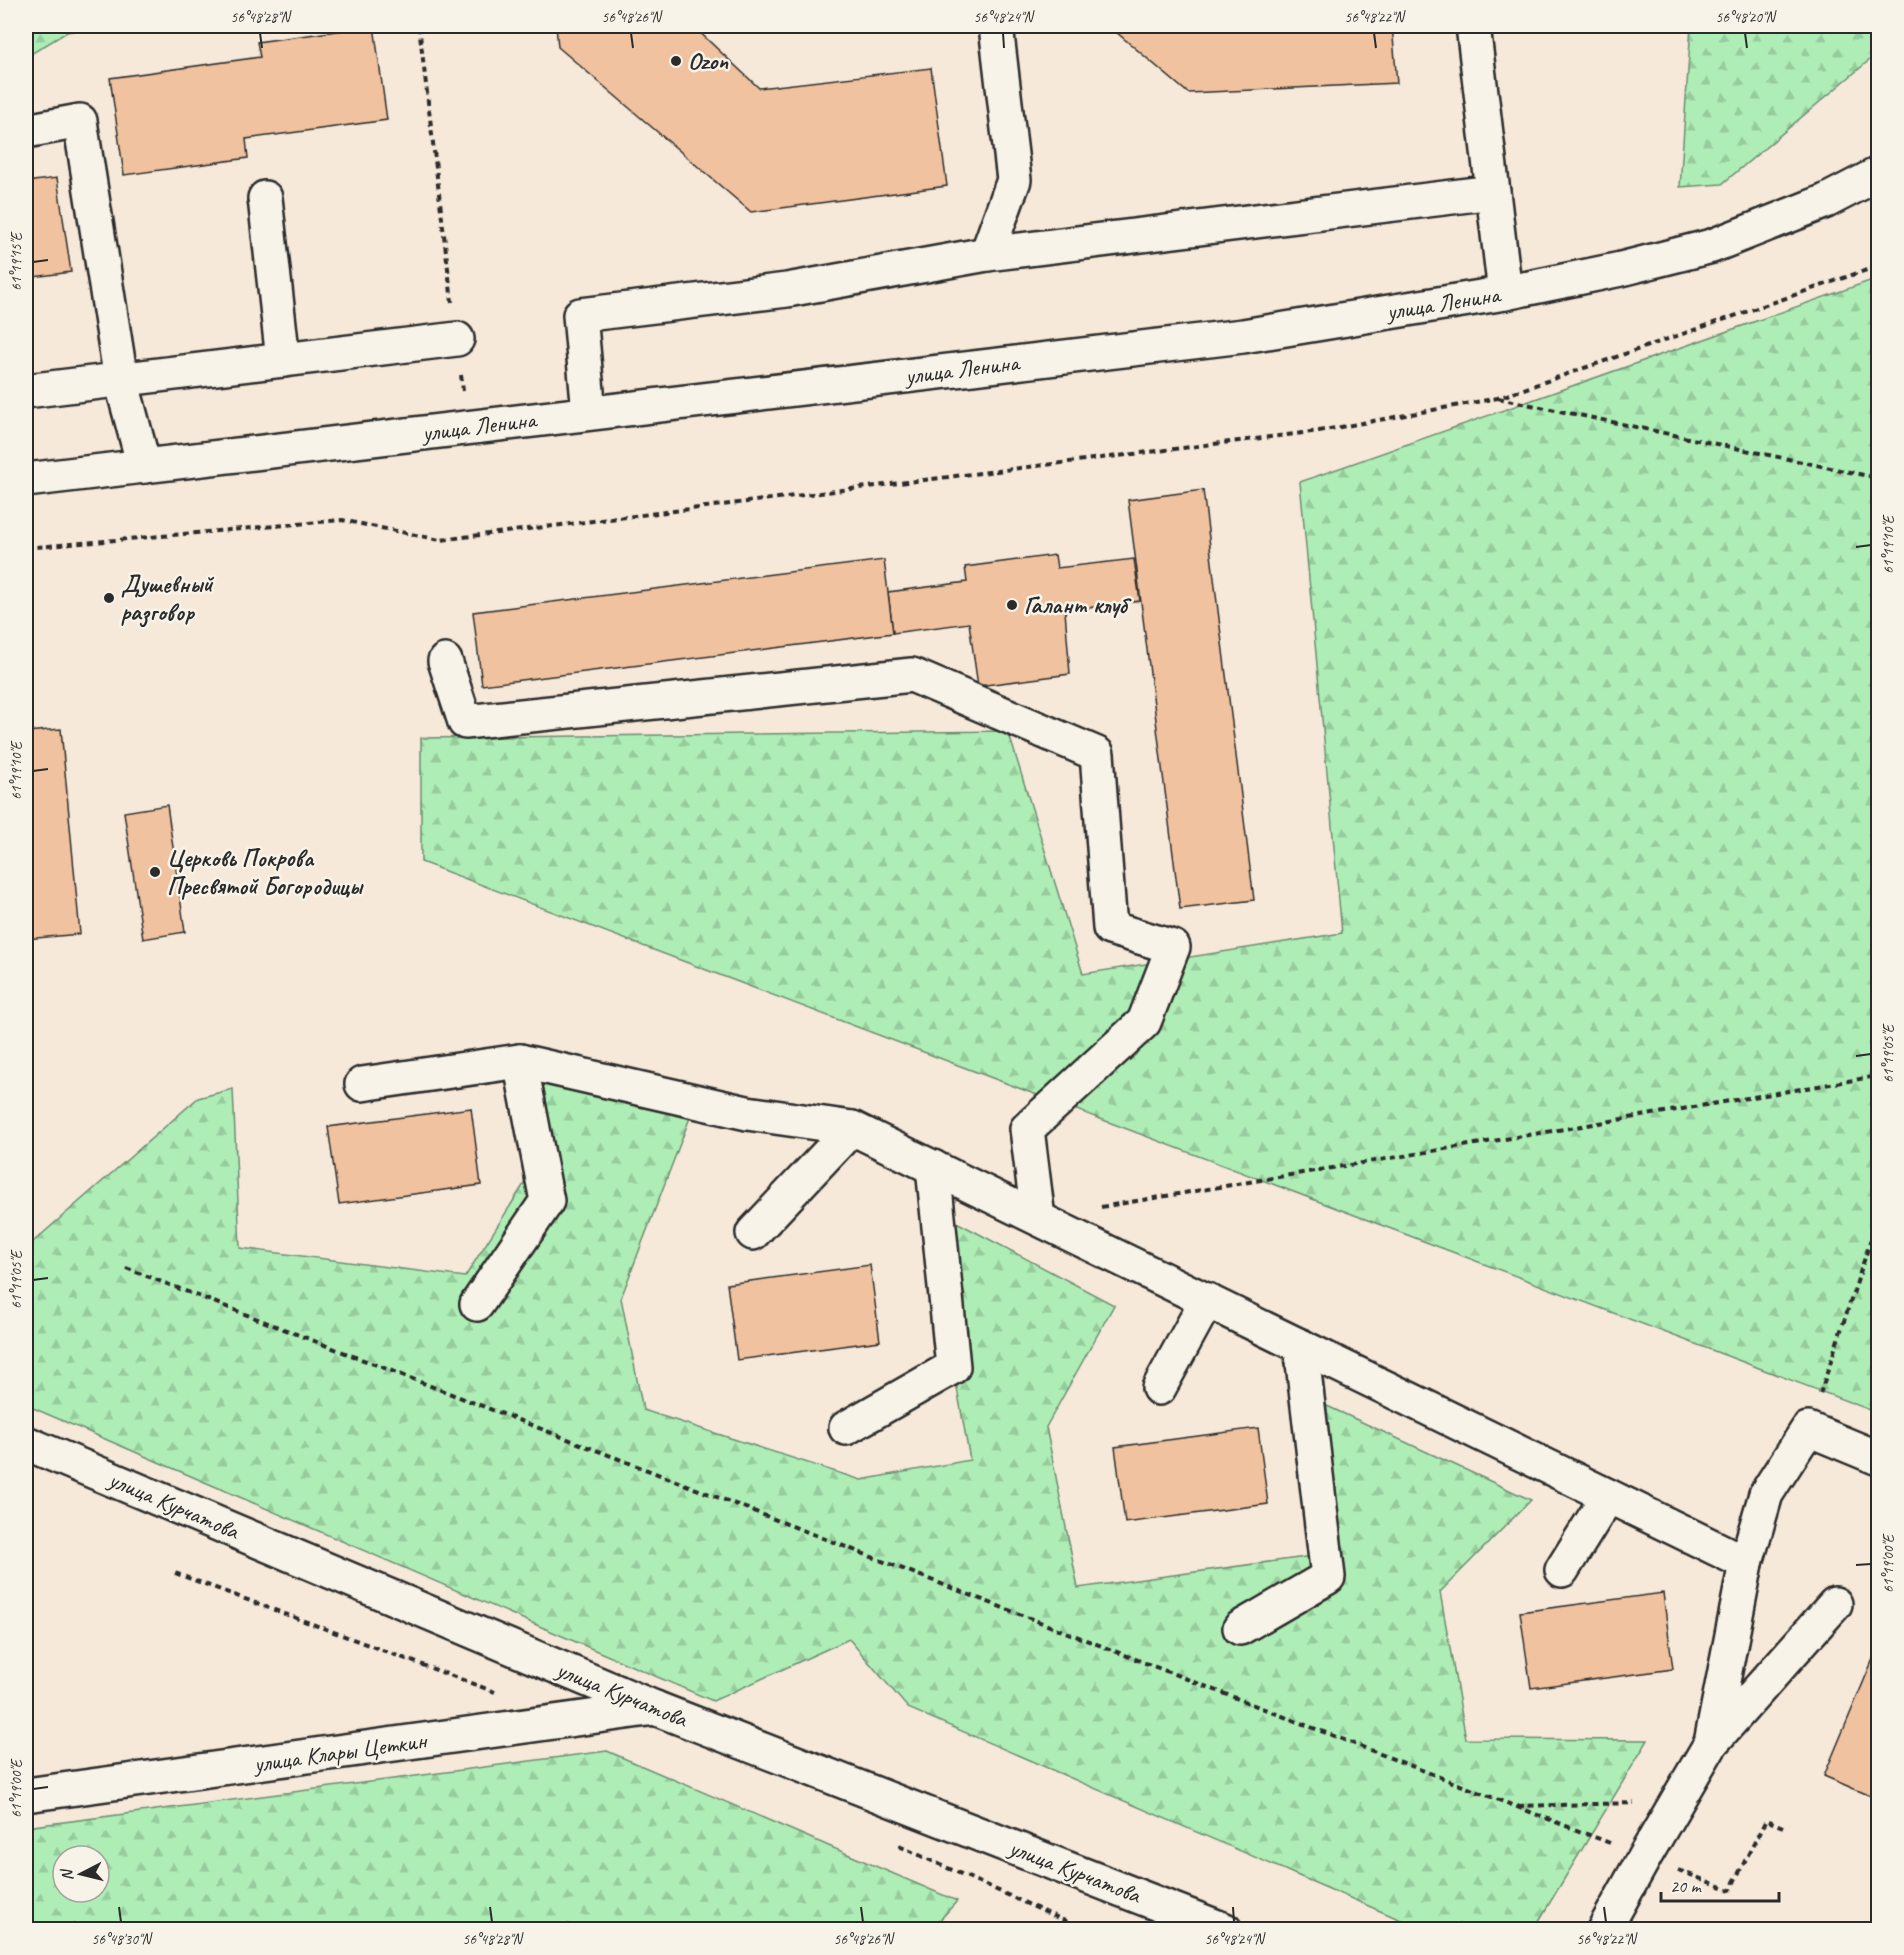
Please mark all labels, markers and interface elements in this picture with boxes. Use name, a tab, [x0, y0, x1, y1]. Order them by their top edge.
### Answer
text: 56°48'28"N	[230, 8, 293, 27]
text: 56°48'26"N	[601, 8, 664, 27]
text: 56°48'24"N	[973, 8, 1036, 27]
text: 56°48'22"N	[1344, 8, 1407, 27]
text: 56°48'20"N	[1715, 8, 1778, 27]
place label: Ozon	[688, 46, 729, 76]
marker: Ozon	[669, 54, 683, 68]
text: 61°19'15"E	[7, 231, 26, 291]
street label: улица Ленина	[1382, 279, 1504, 327]
street label: улица Ленина	[902, 347, 1023, 391]
street label: улица Ленина	[419, 404, 540, 448]
text: 61°19'10"E	[1879, 514, 1898, 574]
place label: Душевный разговор	[121, 569, 215, 628]
place label: Галант клуб	[1024, 590, 1132, 620]
marker: Душевный разговор	[102, 591, 116, 605]
marker: Галант клуб	[1005, 598, 1019, 612]
text: 61°19'10"E	[7, 740, 26, 800]
place label: Церковь Покрова Пресвятой Богородицы	[167, 843, 364, 901]
marker: Церковь Покрова Пресвятой Богородицы	[148, 865, 162, 879]
text: 61°19'05"E	[1879, 1023, 1898, 1083]
text: 61°19'05"E	[7, 1249, 26, 1309]
street label: улица Курчатова	[103, 1463, 245, 1546]
text: 61°19'00"E	[1879, 1533, 1898, 1593]
street label: улица Курчатова	[550, 1653, 693, 1734]
street label: улица Клары Цеткин	[250, 1725, 430, 1779]
text: 61°19'00"E	[7, 1758, 26, 1818]
street label: улица Курчатова	[1003, 1832, 1146, 1910]
north arrow	[51, 1844, 111, 1904]
scale bar	[1661, 1865, 1780, 1903]
text: N	[56, 1867, 78, 1882]
text: 20 m	[1670, 1875, 1703, 1897]
text: 56°48'30"N	[91, 1930, 154, 1949]
text: 56°48'28"N	[462, 1930, 525, 1949]
text: 56°48'26"N	[833, 1930, 896, 1949]
text: 56°48'24"N	[1204, 1930, 1267, 1949]
text: 56°48'22"N	[1576, 1930, 1639, 1949]

